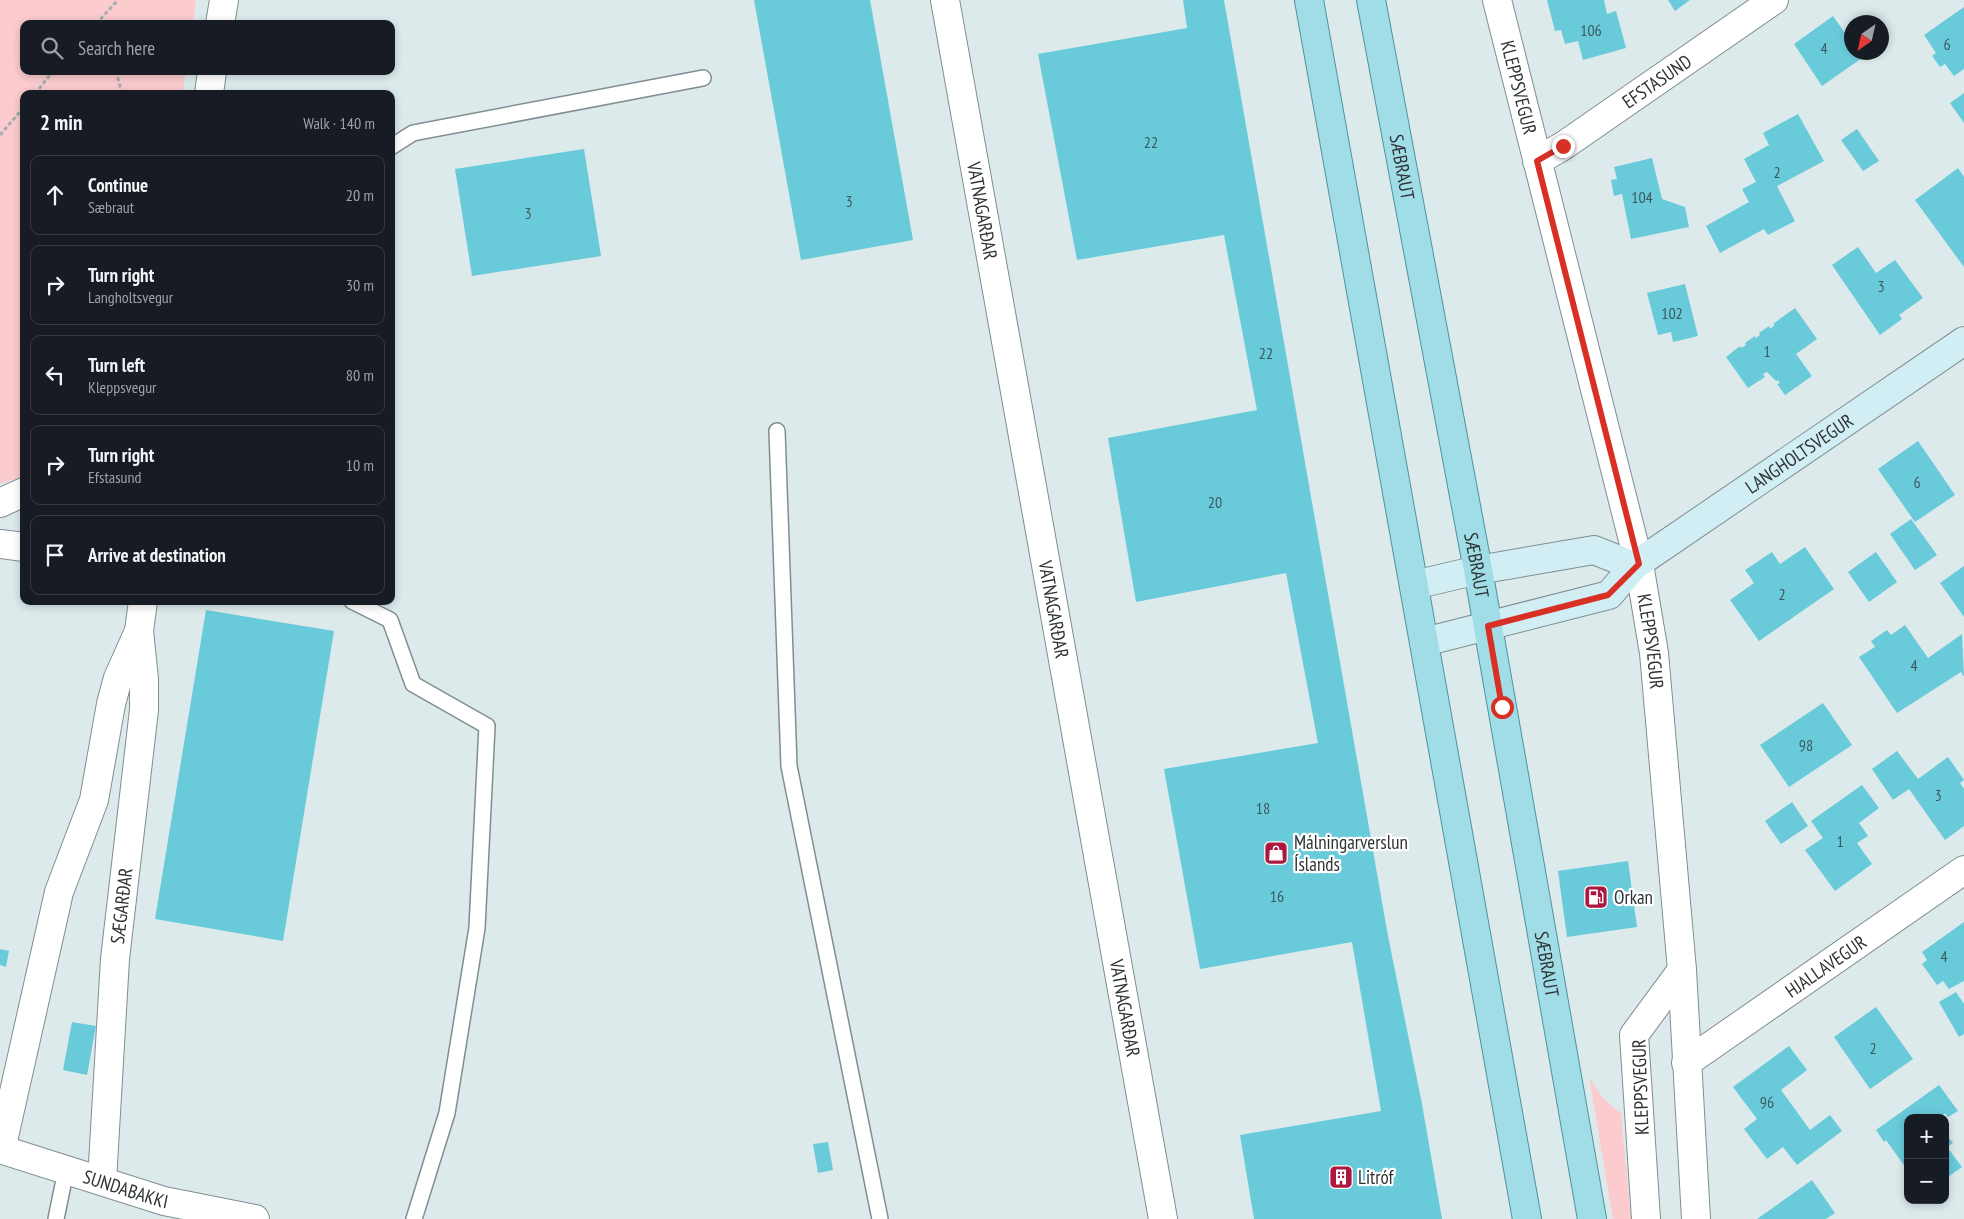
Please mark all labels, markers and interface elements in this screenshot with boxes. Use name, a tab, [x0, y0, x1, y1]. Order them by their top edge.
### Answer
north arrow	[1844, 15, 1889, 60]
search box	[20, 20, 395, 75]
house number: 106	[1580, 20, 1602, 40]
icon: search	[38, 34, 66, 62]
house number: 6	[1943, 34, 1951, 54]
text: Search here	[78, 36, 155, 60]
street label: KLEPPSVEGUR	[1496, 38, 1542, 137]
house number: 4	[1820, 38, 1828, 58]
street label: EFSTASUND	[1617, 49, 1696, 113]
text: 2 min	[40, 109, 82, 136]
text: Walk · 140 m	[303, 113, 375, 133]
house number: 22	[1144, 132, 1158, 152]
street label: SÆBRAUT	[1384, 132, 1420, 202]
route end	[1552, 135, 1575, 158]
street label: VATNAGARÐAR	[962, 159, 1003, 261]
house number: 2	[1773, 162, 1781, 182]
text: Continue	[88, 173, 148, 197]
icon: ahead	[41, 181, 69, 209]
text: 20 m	[346, 185, 374, 205]
house number: 104	[1631, 187, 1653, 207]
house number: 3	[845, 191, 853, 211]
text: Sæbraut	[88, 197, 134, 217]
house number: 3	[524, 203, 532, 223]
text: Turn right	[88, 263, 154, 287]
icon: right	[41, 271, 69, 299]
text: 30 m	[346, 275, 374, 295]
house number: 3	[1877, 276, 1885, 296]
text: Langholtsvegur	[88, 287, 173, 307]
house number: 102	[1661, 303, 1683, 323]
house number: 1	[1763, 341, 1771, 361]
house number: 22	[1259, 343, 1273, 363]
text: Turn left	[88, 353, 145, 377]
icon: left	[41, 361, 69, 389]
text: 80 m	[346, 365, 374, 385]
text: Kleppsvegur	[88, 377, 156, 397]
street label: LANGHOLTSVEGUR	[1741, 408, 1858, 499]
text: Turn right	[88, 443, 154, 467]
icon: right	[41, 451, 69, 479]
text: 10 m	[346, 455, 374, 475]
text: Efstasund	[88, 467, 142, 487]
house number: 6	[1913, 472, 1921, 492]
house number: 20	[1208, 492, 1222, 512]
street label: SÆBRAUT	[1459, 530, 1495, 600]
icon: arrive	[41, 541, 69, 569]
text: Arrive at destination	[88, 543, 226, 567]
street label: VATNAGARÐAR	[1033, 558, 1074, 660]
house number: 2	[1778, 584, 1786, 604]
street label: KLEPPSVEGUR	[1632, 592, 1669, 690]
house number: 4	[1910, 655, 1918, 675]
route start	[1491, 696, 1514, 719]
house number: 98	[1799, 735, 1813, 755]
house number: 3	[1934, 785, 1942, 805]
house number: 18	[1256, 798, 1270, 818]
place label: Málningarverslun Íslands	[1294, 830, 1408, 876]
house number: 1	[1836, 831, 1844, 851]
shop icon: Málningarverslun Íslands	[1263, 840, 1289, 866]
street label: SÆGARÐAR	[105, 866, 138, 945]
fuel station icon: Orkan	[1583, 884, 1609, 910]
place label: Orkan	[1614, 885, 1653, 909]
house number: 16	[1270, 886, 1284, 906]
street label: SÆBRAUT	[1530, 929, 1565, 999]
street label: HJALLAVEGUR	[1780, 930, 1871, 1003]
house number: 4	[1940, 946, 1948, 966]
street label: VATNAGARÐAR	[1105, 956, 1146, 1059]
house number: 2	[1869, 1038, 1877, 1058]
street label: KLEPPSVEGUR	[1626, 1039, 1654, 1135]
house number: 96	[1760, 1092, 1774, 1112]
map controls	[1904, 1114, 1949, 1204]
button: +	[1904, 1114, 1949, 1159]
button: −	[1904, 1159, 1949, 1204]
street label: SUNDABAKKI	[80, 1164, 170, 1214]
building icon: Litróf	[1328, 1164, 1354, 1190]
place label: Litróf	[1358, 1165, 1394, 1189]

